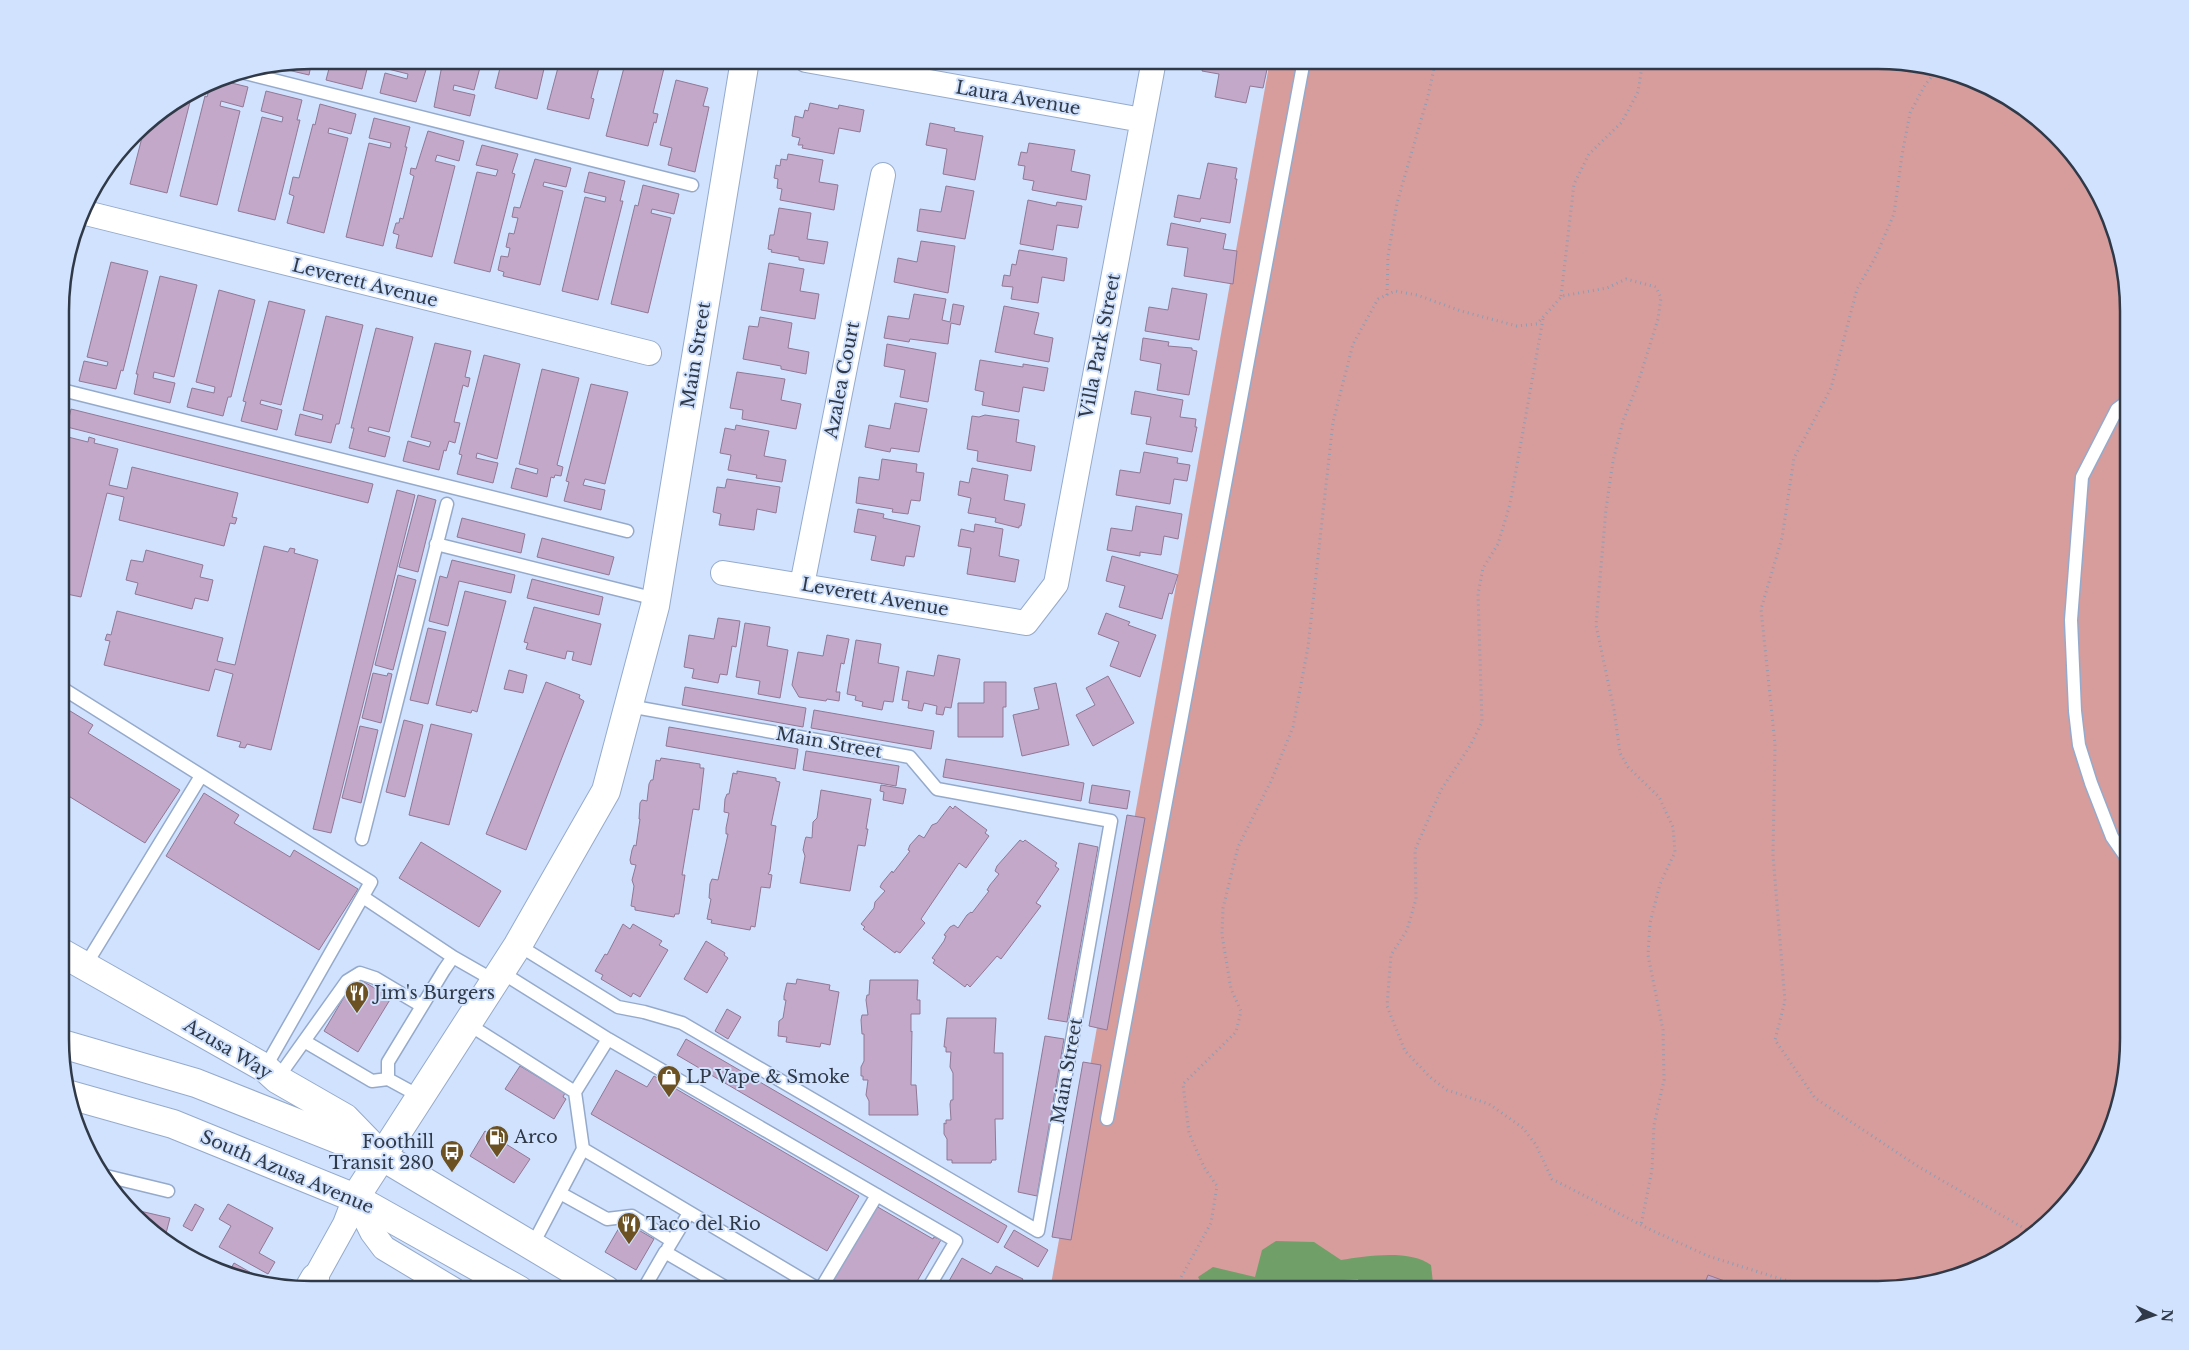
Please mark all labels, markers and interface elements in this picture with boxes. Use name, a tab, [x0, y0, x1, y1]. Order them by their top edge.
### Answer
street label: Laura Avenue	[954, 76, 1082, 120]
street label: Leverett Avenue	[290, 254, 440, 312]
street label: Villa Park Street	[1075, 271, 1125, 422]
street label: Main Street	[677, 300, 715, 410]
street label: Azalea Court	[820, 319, 864, 441]
street label: Leverett Avenue	[800, 573, 950, 621]
street label: Main Street	[774, 723, 884, 763]
restaurant icon: Jim's Burgers	[344, 980, 370, 1014]
place label: Jim's Burgers	[372, 982, 495, 1004]
street label: Azusa Way	[179, 1014, 277, 1084]
street label: Main Street	[1047, 1016, 1087, 1126]
shop icon: LP Vape & Smoke	[656, 1064, 682, 1098]
place label: LP Vape & Smoke	[686, 1066, 850, 1088]
fuel station icon: Arco	[484, 1124, 510, 1158]
street label: South Azusa Avenue	[197, 1126, 377, 1218]
place label: Arco	[513, 1126, 558, 1148]
place label: Foothill Transit 280	[329, 1131, 434, 1174]
bus stop icon: Foothill Transit 280	[439, 1139, 465, 1173]
restaurant icon: Taco del Rio	[616, 1211, 642, 1245]
place label: Taco del Rio	[646, 1213, 761, 1235]
north arrow	[2129, 1290, 2179, 1340]
text: N	[2158, 1309, 2176, 1323]

